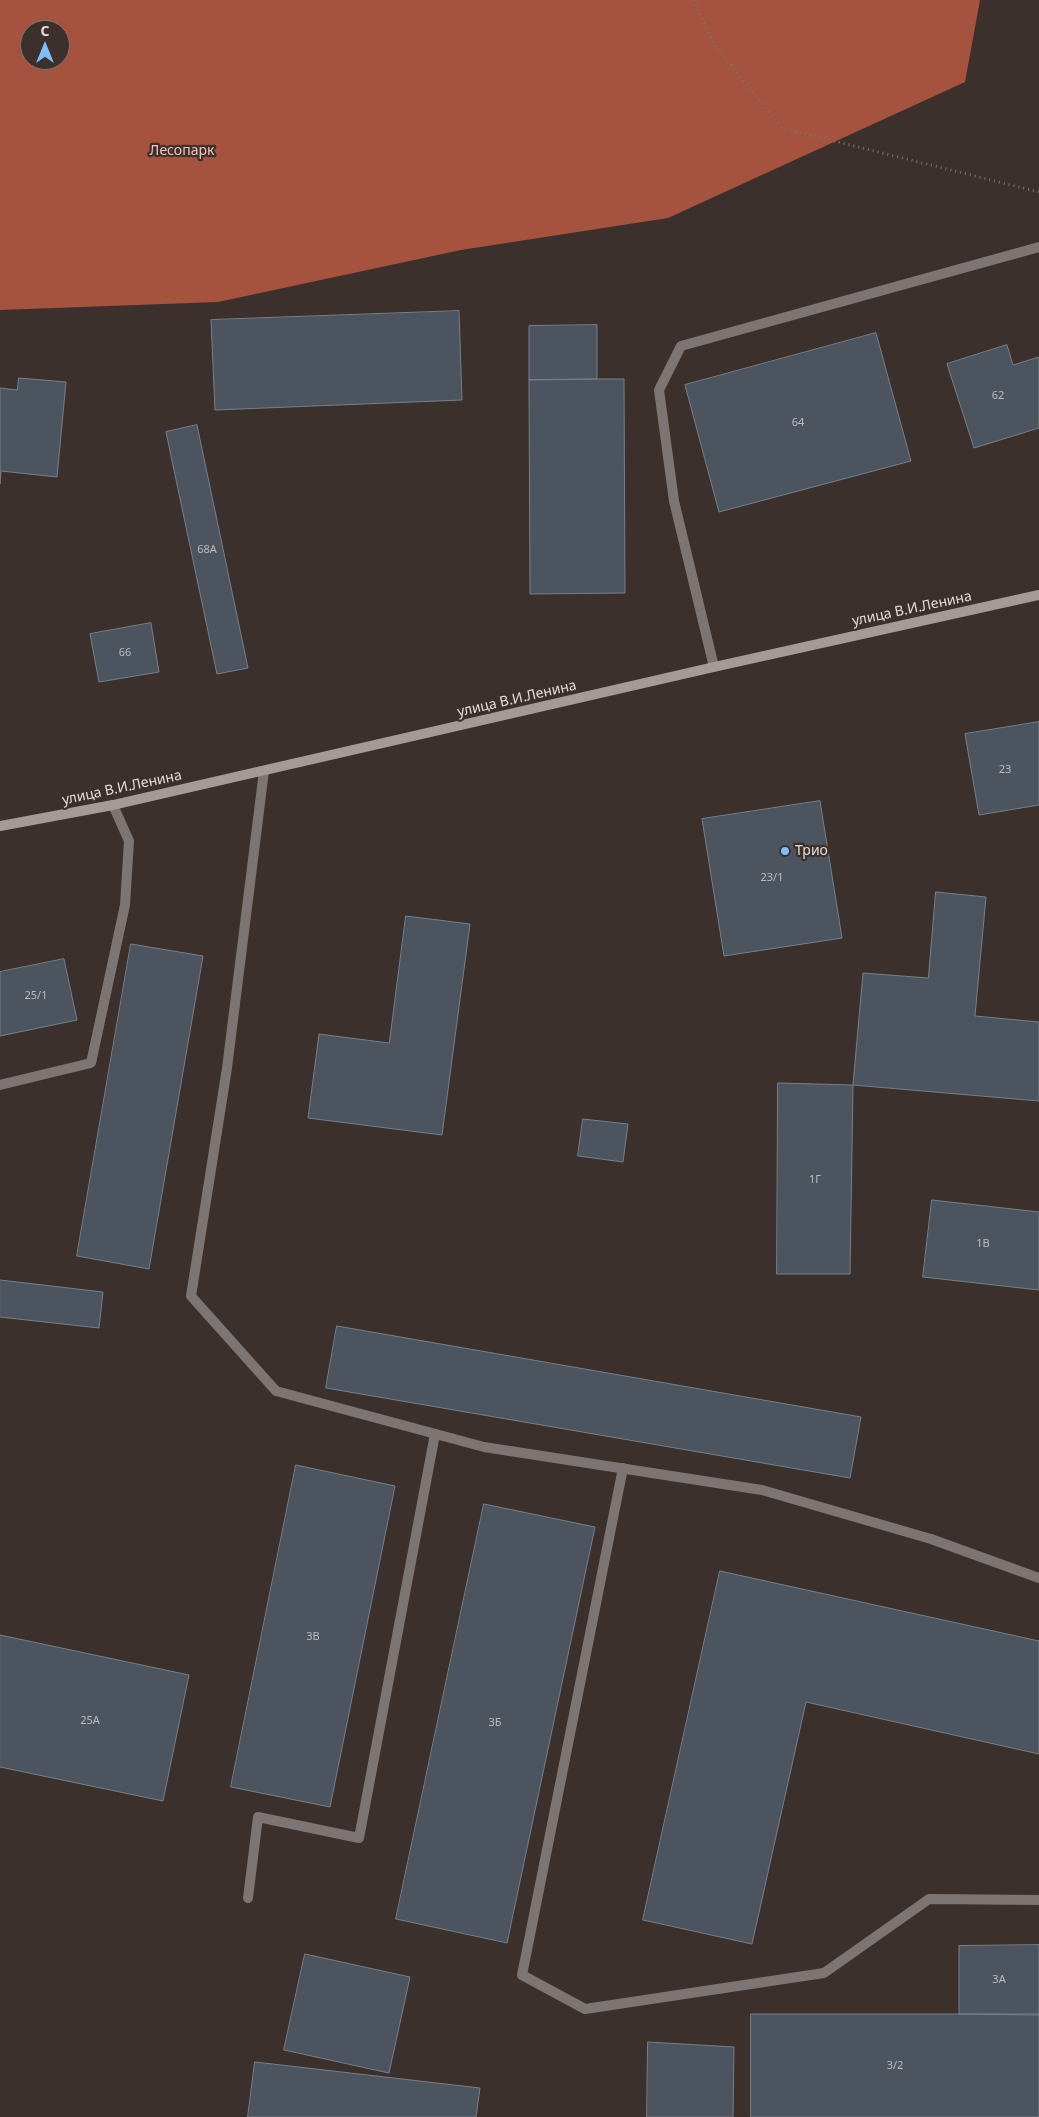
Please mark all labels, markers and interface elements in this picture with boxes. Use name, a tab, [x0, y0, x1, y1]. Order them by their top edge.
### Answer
north arrow	[20, 20, 70, 70]
text: С	[40, 21, 50, 40]
park label: Лесопарк	[150, 143, 214, 159]
house number: 62	[992, 389, 1004, 403]
house number: 64	[792, 416, 804, 430]
house number: 68А	[197, 543, 217, 557]
street label: улица В.И.Ленина	[851, 588, 973, 630]
house number: 66	[119, 646, 131, 660]
street label: улица В.И.Ленина	[456, 677, 578, 721]
house number: 23	[999, 763, 1011, 777]
street label: улица В.И.Ленина	[61, 767, 183, 809]
place label: Трио	[795, 843, 828, 859]
marker: Трио	[779, 845, 791, 857]
house number: 23/1	[761, 871, 783, 885]
house number: 25/1	[25, 989, 47, 1003]
house number: 1Г	[809, 1173, 821, 1187]
house number: 1В	[976, 1237, 990, 1251]
house number: 3В	[306, 1630, 320, 1644]
house number: 25А	[80, 1714, 100, 1728]
house number: 3Б	[488, 1716, 502, 1730]
house number: 3А	[992, 1973, 1006, 1987]
house number: 3/2	[887, 2059, 903, 2073]

